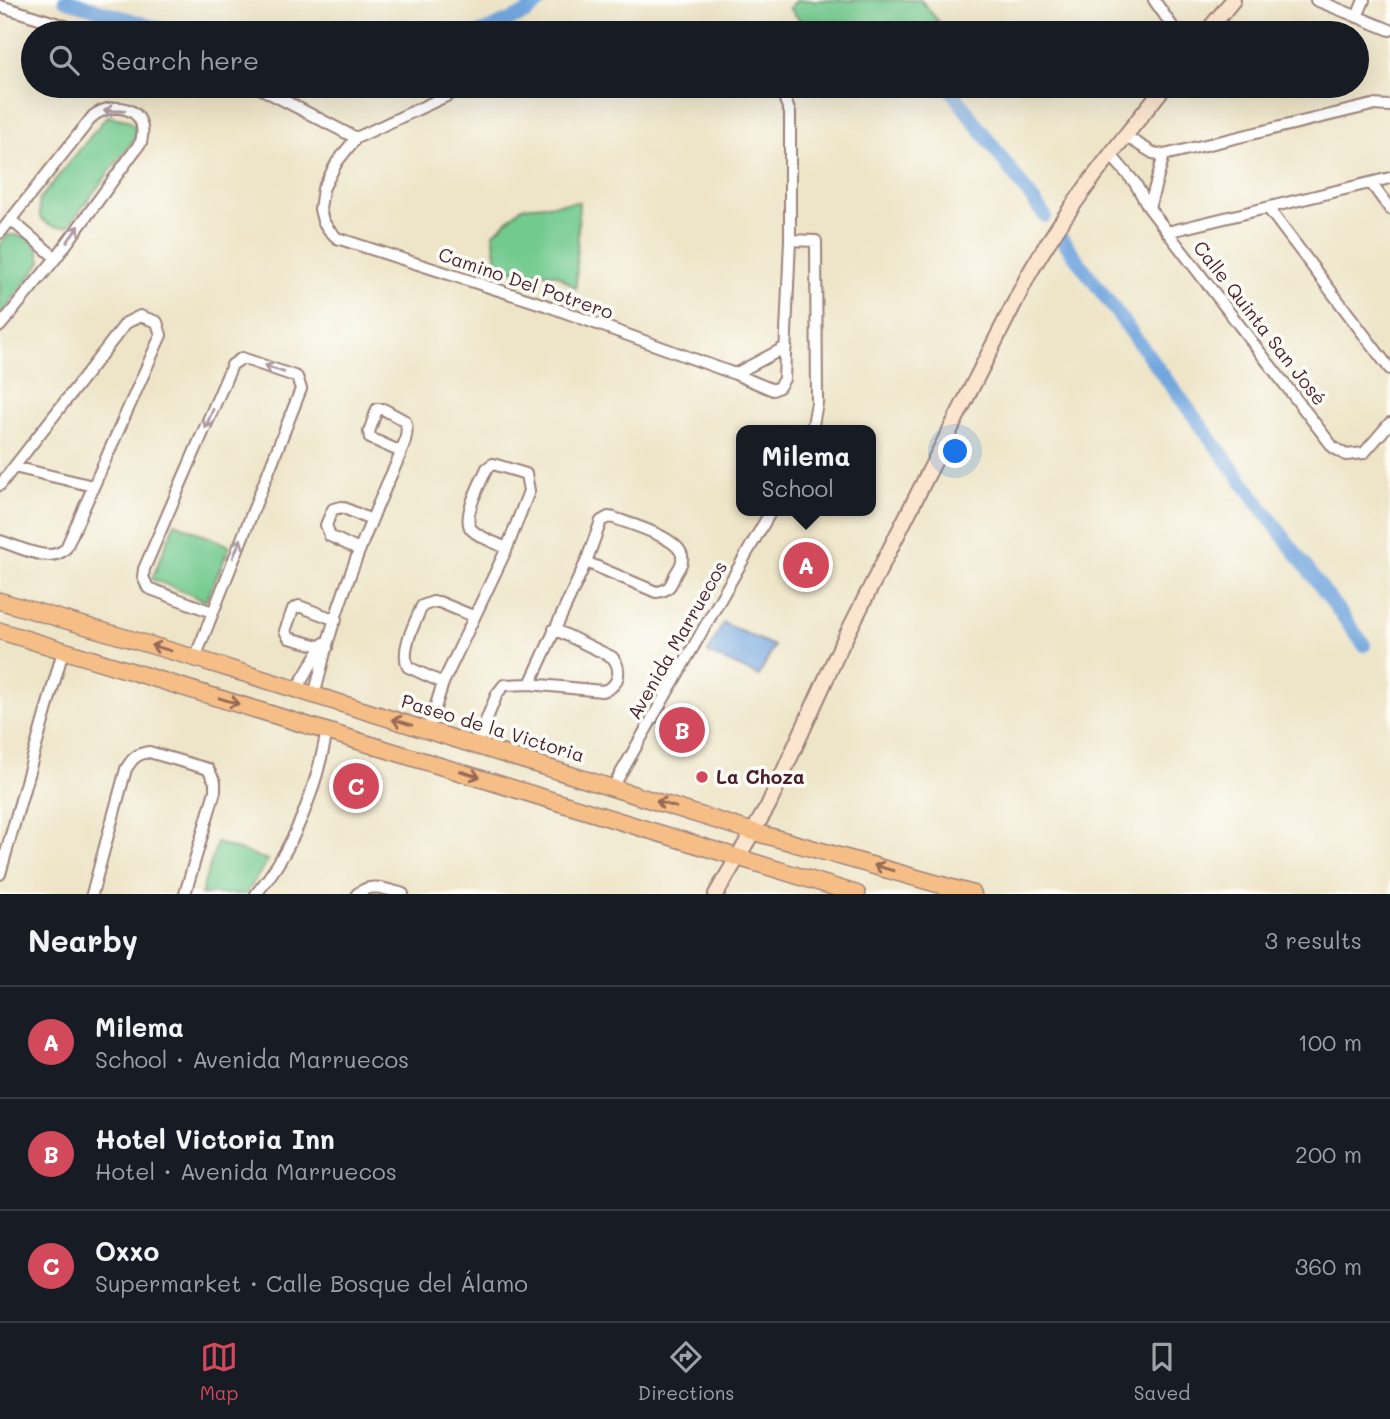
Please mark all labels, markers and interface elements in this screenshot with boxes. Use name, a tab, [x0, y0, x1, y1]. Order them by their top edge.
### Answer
search box	[21, 21, 1369, 98]
icon: search	[45, 41, 83, 79]
text: Search here	[101, 43, 259, 77]
one-way arrow	[103, 104, 126, 118]
one-way arrow	[66, 225, 81, 244]
street label: Calle Quinta San José	[1188, 235, 1333, 410]
street label: Camino Del Potrero	[435, 241, 617, 324]
one-way arrow	[263, 362, 285, 374]
one-way arrow	[201, 408, 214, 430]
popup	[736, 425, 876, 516]
your location	[938, 434, 972, 468]
text: Milema	[762, 439, 850, 473]
text: School	[762, 473, 834, 503]
one-way arrow	[232, 538, 245, 560]
pin: A	[783, 539, 829, 591]
street label: Avenida Marruecos	[621, 556, 732, 724]
one-way arrow	[150, 641, 172, 654]
street label: Paseo de la Victoria	[398, 688, 588, 767]
one-way arrow	[218, 696, 240, 709]
pin: B	[659, 704, 705, 756]
one-way arrow	[391, 715, 413, 728]
pin: C	[333, 760, 379, 812]
place label: La Choza	[716, 764, 805, 789]
one-way arrow	[459, 769, 481, 782]
marker: La Choza	[694, 769, 710, 785]
one-way arrow	[655, 797, 677, 810]
one-way arrow	[873, 861, 896, 874]
text: Nearby	[28, 920, 138, 960]
text: 3 results	[1265, 925, 1362, 955]
text: Milema	[95, 1010, 184, 1044]
text: A	[43, 1027, 59, 1057]
text: 100 m	[1298, 1027, 1362, 1057]
text: School · Avenida Marruecos	[95, 1044, 409, 1074]
text: Hotel Victoria Inn	[95, 1122, 335, 1156]
text: B	[43, 1139, 59, 1169]
text: 200 m	[1295, 1139, 1362, 1169]
text: Hotel · Avenida Marruecos	[95, 1156, 397, 1186]
text: Oxxo	[95, 1234, 159, 1268]
text: C	[42, 1251, 60, 1281]
text: 360 m	[1295, 1251, 1362, 1281]
text: Supermarket · Calle Bosque del Álamo	[95, 1268, 528, 1298]
tab: Map	[200, 1338, 238, 1405]
tab: Directions	[638, 1338, 734, 1405]
tab: Saved	[1134, 1338, 1190, 1405]

